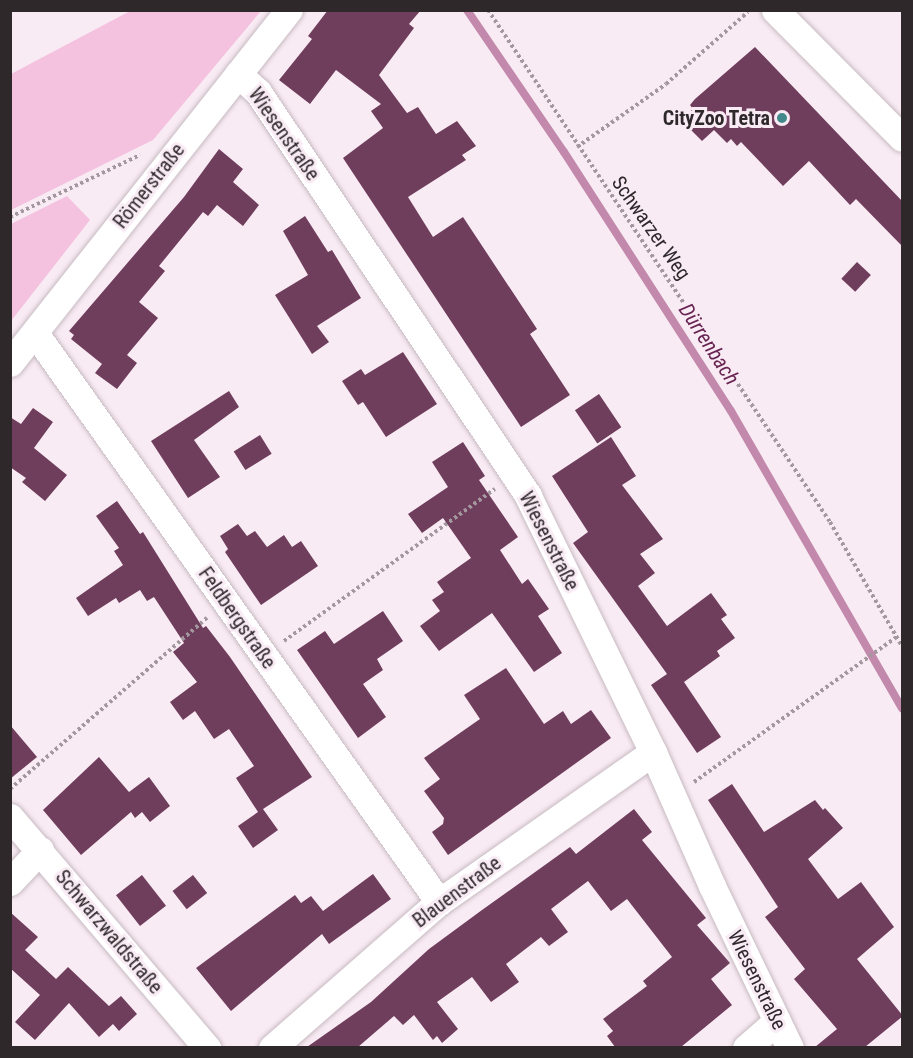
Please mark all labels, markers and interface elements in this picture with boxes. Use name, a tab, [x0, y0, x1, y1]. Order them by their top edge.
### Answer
street label: Wiesenstraße	[243, 83, 325, 185]
place label: CityZoo Tetra	[662, 106, 770, 130]
marker: CityZoo Tetra	[775, 111, 789, 125]
street label: Römerstraße	[108, 139, 190, 233]
street label: Schwarzer Weg	[607, 172, 695, 284]
water label: Dürrenbach	[673, 298, 745, 390]
street label: Wiesenstraße	[514, 488, 584, 594]
street label: Feldbergstraße	[193, 563, 281, 673]
street label: Blauenstraße	[408, 851, 506, 933]
street label: Schwarzwaldstraße	[50, 865, 168, 999]
street label: Wiesenstraße	[723, 926, 791, 1034]

